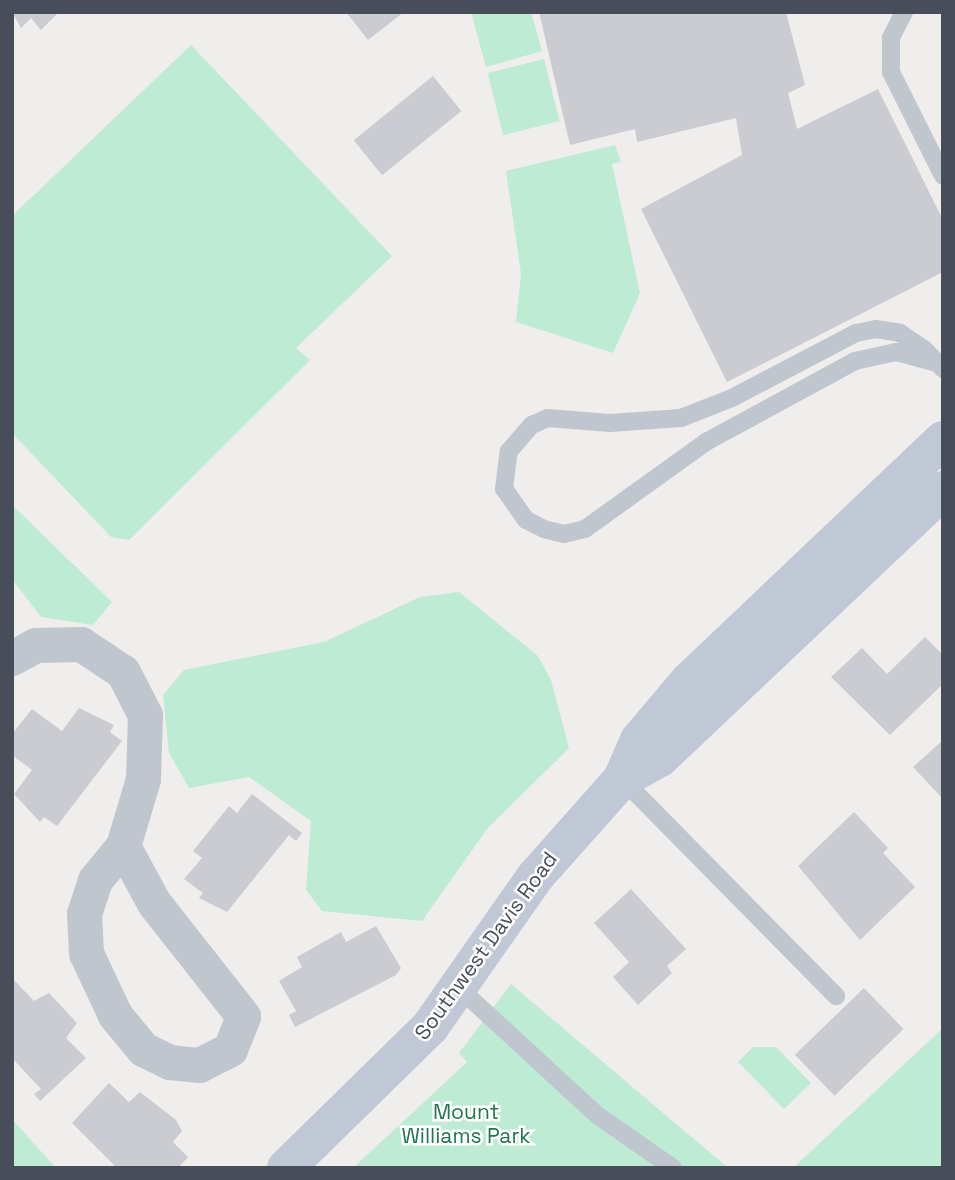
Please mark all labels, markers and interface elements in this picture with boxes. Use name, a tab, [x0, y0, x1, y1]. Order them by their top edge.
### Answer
street label: Southwest Davis Road	[409, 847, 563, 1045]
park label: Mount Williams Park	[401, 1099, 531, 1149]

